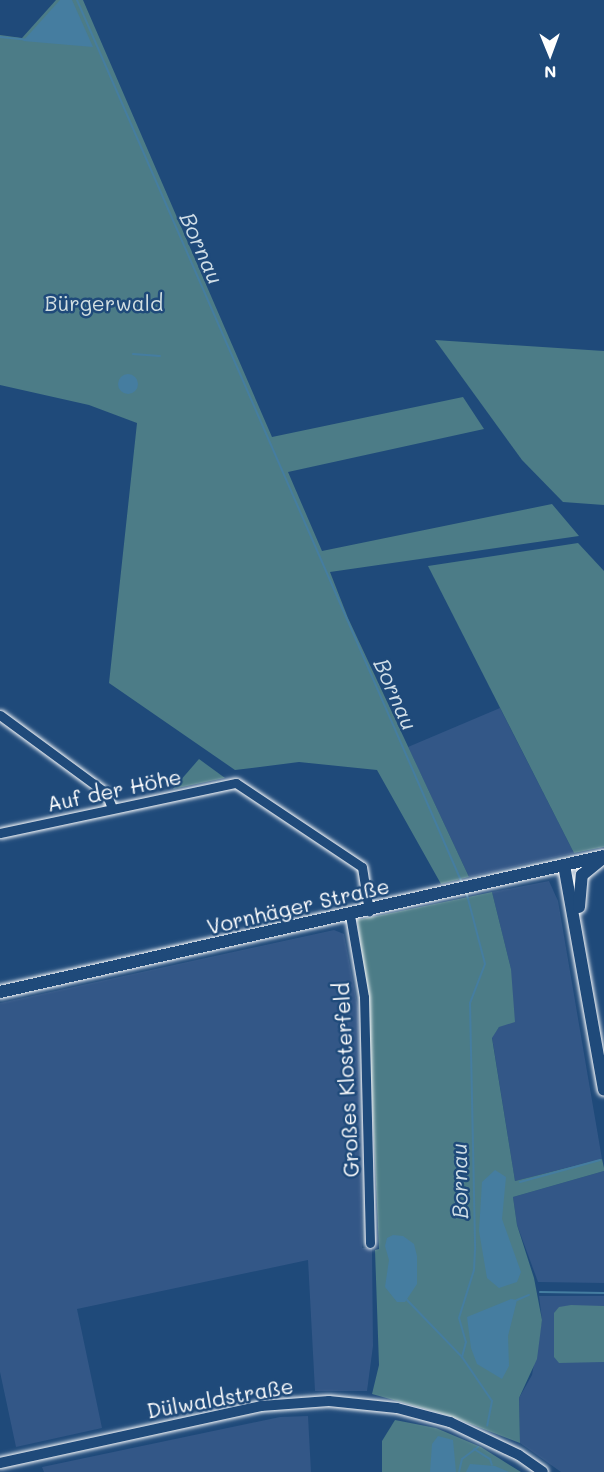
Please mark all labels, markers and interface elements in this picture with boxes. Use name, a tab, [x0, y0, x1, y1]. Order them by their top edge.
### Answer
north arrow	[520, 24, 580, 84]
text: N	[544, 62, 557, 83]
water label: Bornau	[175, 208, 229, 288]
park label: Bürgerwald	[45, 290, 163, 316]
water label: Bornau	[369, 654, 423, 734]
street label: Auf der Höhe	[44, 763, 184, 817]
street label: Vornhäger Straße	[204, 873, 392, 939]
street label: Großes Klosterfeld	[328, 982, 364, 1178]
water label: Bornau	[445, 1143, 473, 1219]
street label: Dülwaldstraße	[145, 1373, 295, 1423]

